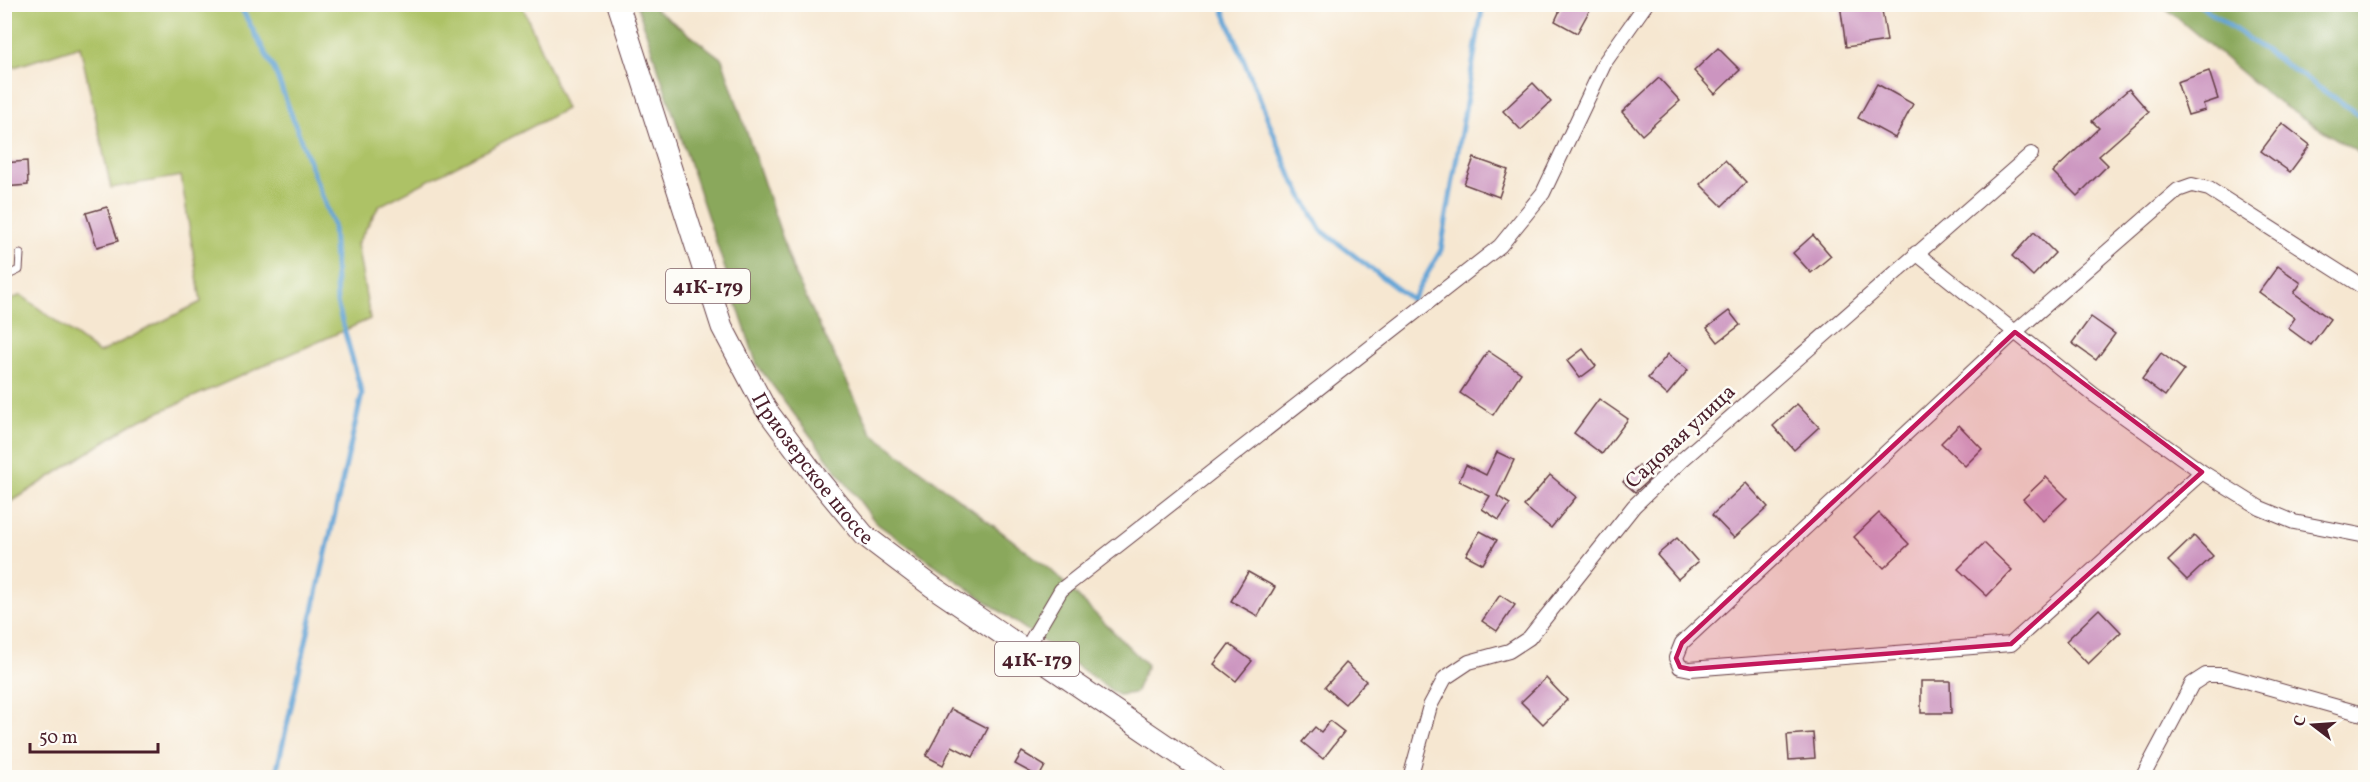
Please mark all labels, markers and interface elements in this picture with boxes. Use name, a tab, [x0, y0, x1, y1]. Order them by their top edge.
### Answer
road number: 41К-179	[666, 269, 750, 303]
street label: Садовая улица	[1619, 378, 1743, 496]
street label: Приозерское шоссе	[743, 388, 879, 553]
road number: 41К-179	[995, 642, 1079, 676]
north arrow	[2283, 695, 2343, 755]
text: С	[2289, 713, 2313, 729]
scale bar	[30, 716, 158, 754]
text: 50 m	[39, 726, 78, 751]

